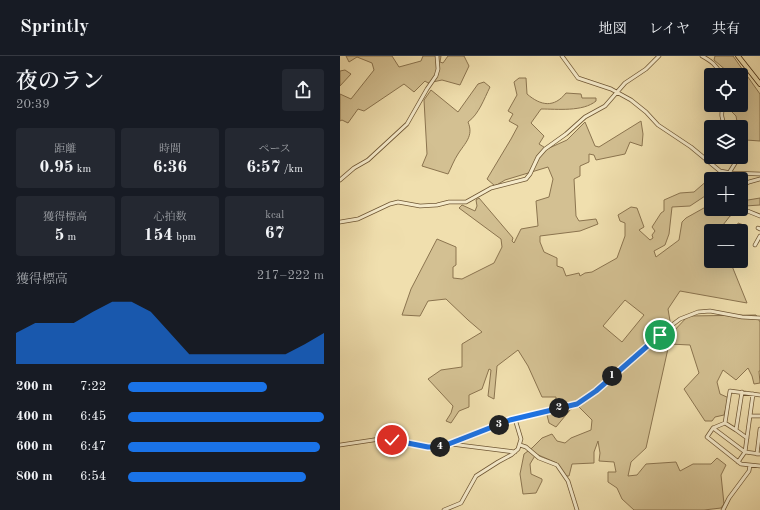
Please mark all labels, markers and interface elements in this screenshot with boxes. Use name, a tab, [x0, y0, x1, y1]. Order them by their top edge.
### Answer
text: Sprintly	[20, 18, 89, 37]
text: 地図	[599, 22, 627, 36]
text: レイヤ	[649, 22, 690, 36]
text: 共有	[712, 22, 740, 36]
map controls	[704, 68, 748, 268]
button: locate	[704, 68, 748, 112]
button: share	[282, 69, 324, 111]
text: 夜のラン	[16, 71, 104, 93]
text: 20:39	[16, 98, 50, 111]
button: layers	[704, 120, 748, 164]
text: 距離	[54, 144, 76, 155]
text: 時間	[159, 144, 181, 155]
text: ペース	[258, 144, 291, 155]
text: 0.95	[39, 159, 74, 176]
text: 6:36	[153, 159, 187, 176]
text: 6:57	[246, 159, 281, 176]
text: km	[74, 164, 91, 175]
text: /km	[281, 164, 303, 175]
button: +	[704, 172, 748, 216]
text: kcal	[265, 210, 284, 221]
text: 獲得標高	[43, 212, 87, 223]
text: 心拍数	[153, 212, 186, 223]
button: −	[704, 224, 748, 268]
text: 67	[265, 225, 285, 242]
text: 5	[54, 227, 64, 244]
text: 154	[144, 227, 173, 244]
text: m	[64, 232, 76, 243]
text: bpm	[173, 232, 196, 243]
text: 217–222 m	[257, 269, 324, 282]
text: 獲得標高	[16, 273, 68, 286]
pin	[643, 318, 677, 352]
icon: arrive	[649, 324, 671, 346]
pin: 1	[602, 366, 622, 386]
text: 1	[609, 370, 615, 381]
text: 200 m	[16, 380, 53, 393]
text: 7:22	[80, 380, 106, 393]
pin: 2	[549, 398, 569, 418]
text: 2	[556, 402, 562, 413]
text: 400 m	[16, 410, 53, 423]
text: 6:45	[80, 410, 106, 423]
pin: 3	[489, 415, 509, 435]
text: 3	[496, 419, 502, 430]
pin	[375, 423, 409, 457]
icon: check	[381, 429, 403, 451]
pin: 4	[430, 437, 450, 457]
text: 600 m	[16, 440, 53, 453]
text: 6:47	[80, 440, 106, 453]
text: 4	[437, 441, 443, 452]
text: 800 m	[16, 470, 53, 483]
text: 6:54	[80, 470, 106, 483]

